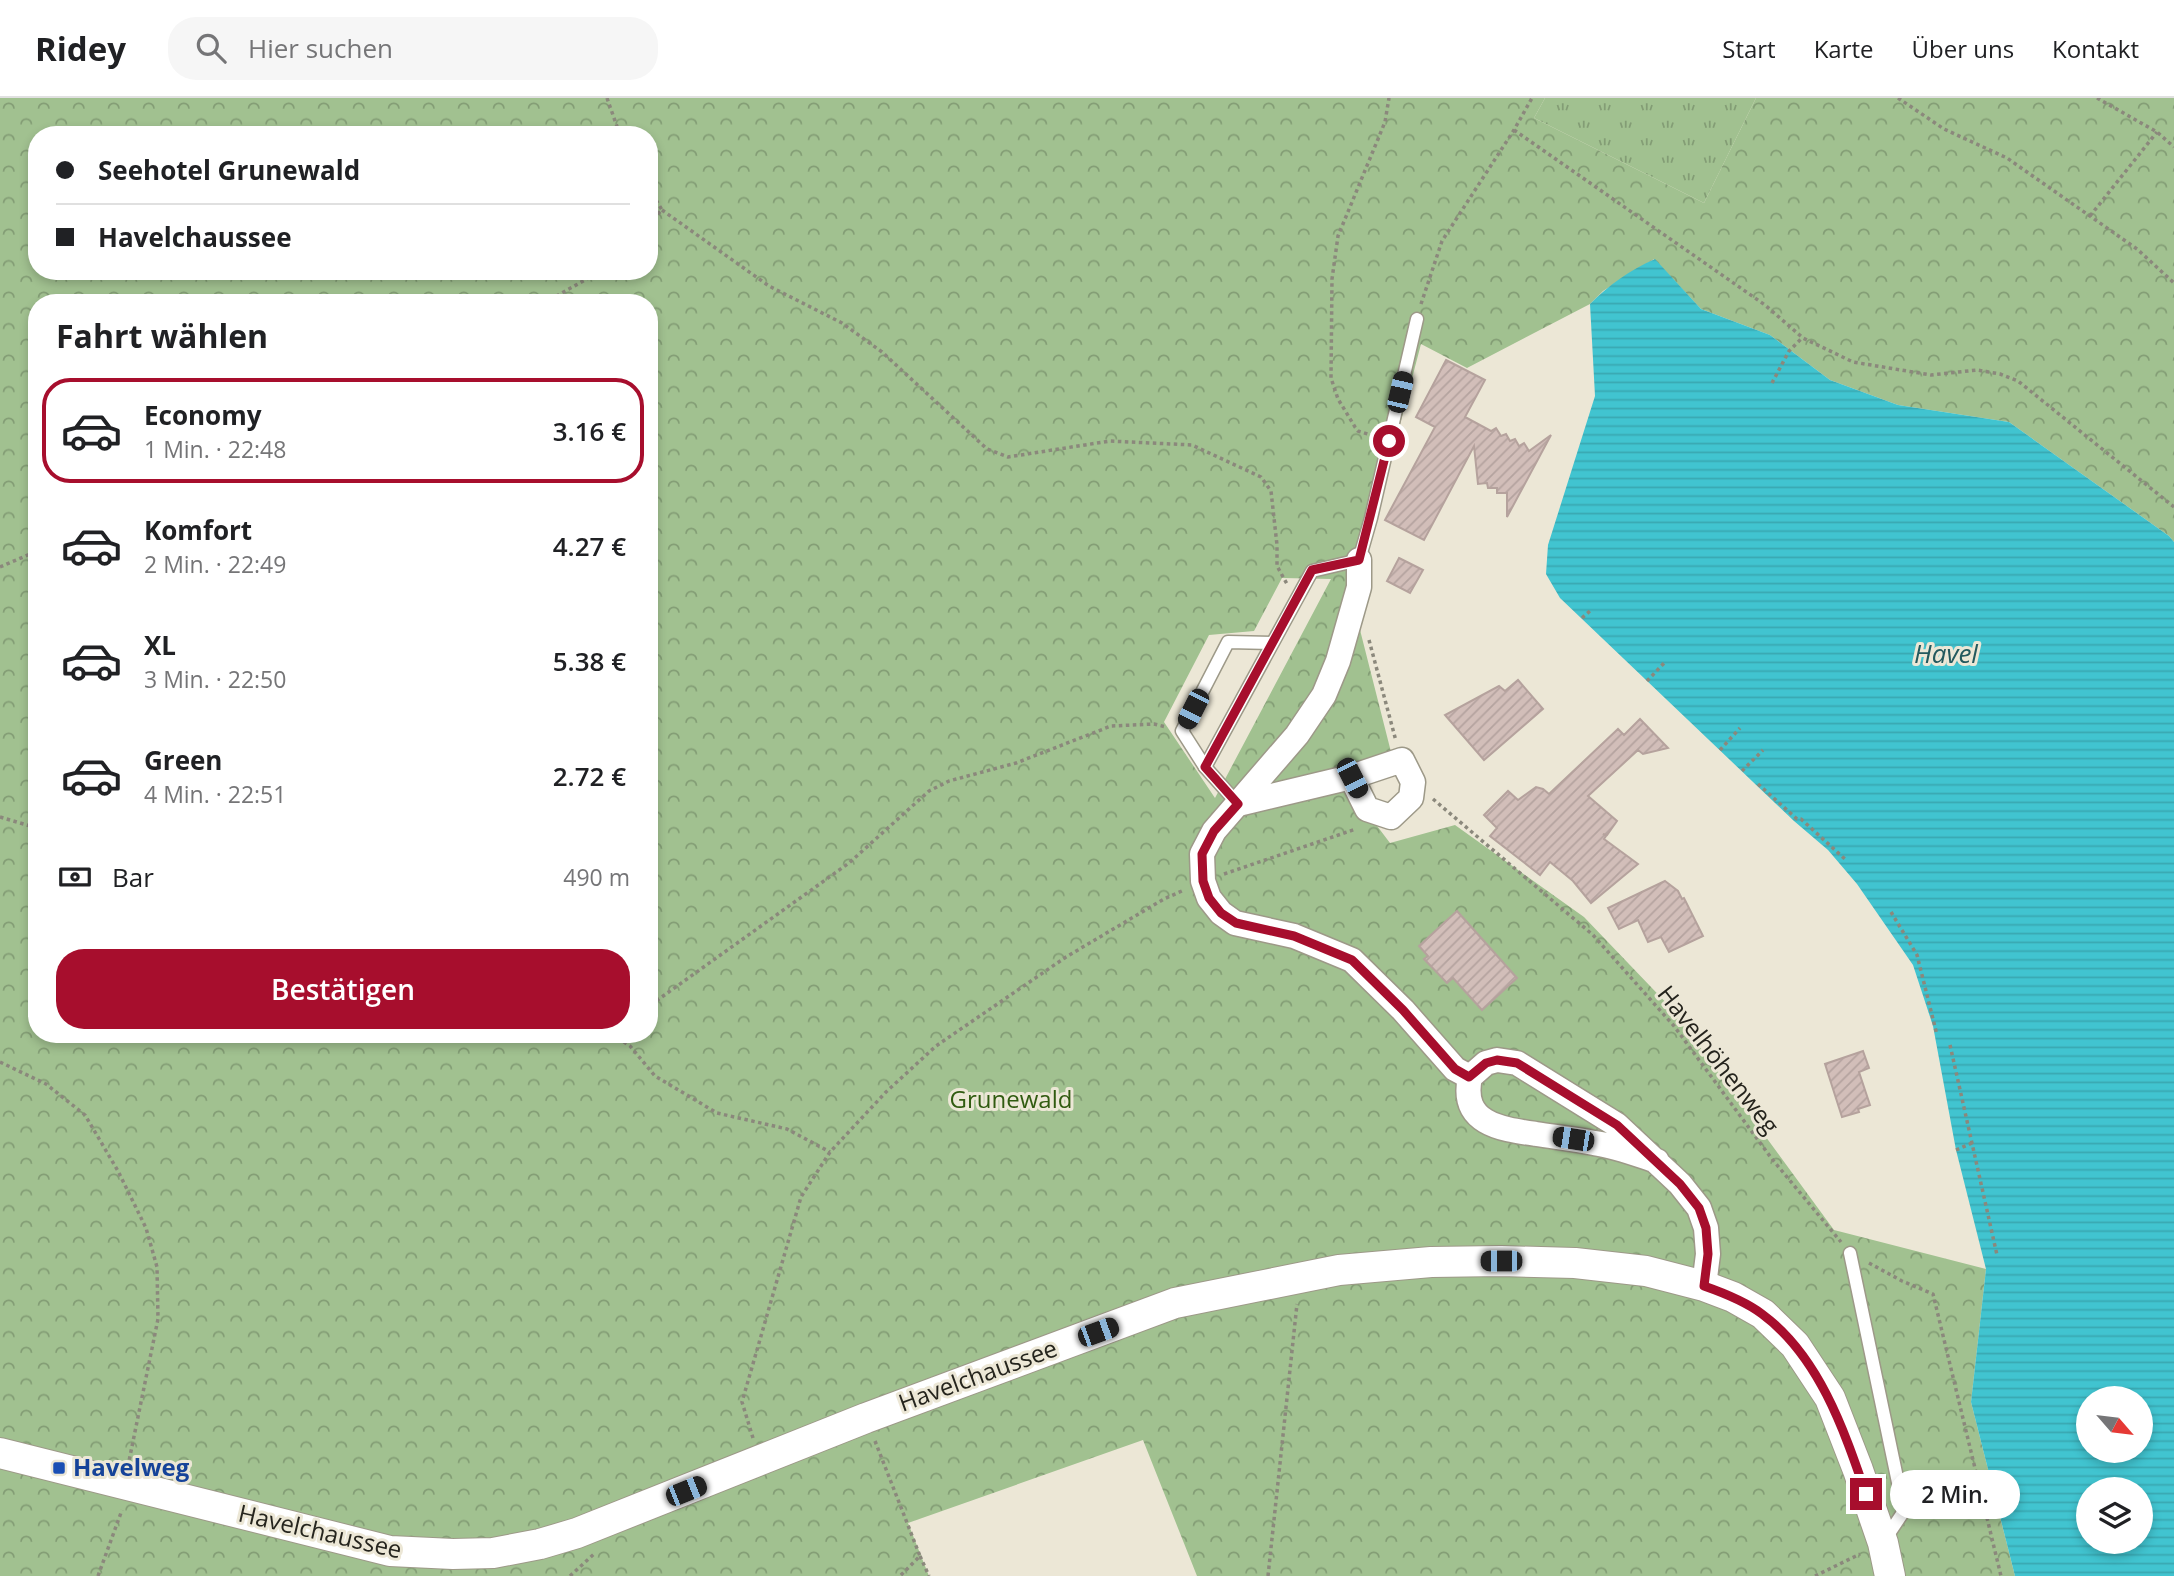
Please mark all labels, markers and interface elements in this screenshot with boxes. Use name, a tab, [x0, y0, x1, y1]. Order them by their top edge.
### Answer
search box	[168, 17, 658, 80]
text: Ridey	[35, 26, 126, 71]
icon: search	[192, 29, 230, 67]
text: Hier suchen	[248, 30, 393, 66]
text: Start	[1722, 32, 1776, 65]
text: Karte	[1814, 32, 1874, 65]
text: Über uns	[1912, 32, 2014, 65]
text: Kontakt	[2052, 32, 2139, 65]
text: Seehotel Grunewald	[98, 152, 360, 188]
text: Havelchaussee	[98, 219, 292, 255]
text: Fahrt wählen	[56, 314, 268, 357]
car	[1386, 369, 1415, 415]
text: Economy	[144, 397, 262, 433]
icon: car	[60, 399, 123, 462]
text: 3.16 €	[553, 413, 626, 449]
route start	[1373, 425, 1405, 457]
text: 1 Min. · 22:48	[144, 433, 286, 465]
text: Komfort	[144, 512, 252, 548]
icon: car	[60, 514, 123, 577]
text: 4.27 €	[553, 528, 626, 564]
text: 2 Min. · 22:49	[144, 548, 286, 580]
text: XL	[144, 627, 176, 663]
icon: car	[60, 629, 123, 692]
water label: Havel	[1914, 635, 1979, 671]
text: 5.38 €	[553, 643, 626, 679]
text: 3 Min. · 22:50	[144, 663, 286, 695]
car	[1175, 686, 1212, 732]
text: Green	[144, 742, 222, 778]
icon: car	[60, 744, 123, 807]
car	[1334, 755, 1371, 801]
text: 2.72 €	[553, 758, 626, 794]
text: 4 Min. · 22:51	[144, 778, 286, 810]
icon: cash	[56, 858, 94, 896]
text: Bar	[112, 859, 154, 895]
text: 490 m	[563, 861, 630, 893]
button: Bestätigen	[56, 949, 630, 1029]
street label: Havelhöhenweg	[1651, 978, 1788, 1140]
park label: Grunewald	[950, 1082, 1072, 1115]
car	[1551, 1125, 1596, 1153]
car	[1481, 1251, 1523, 1272]
car	[1075, 1315, 1122, 1349]
street label: Havelchaussee	[894, 1331, 1061, 1419]
north arrow	[2076, 1386, 2152, 1463]
map controls	[2076, 1386, 2153, 1554]
place label: Havelweg	[73, 1450, 190, 1483]
marker: Havelweg	[51, 1460, 67, 1476]
callout: 2 Min.	[1890, 1470, 2020, 1518]
car	[663, 1473, 710, 1509]
button: layers	[2076, 1477, 2153, 1554]
route end	[1850, 1478, 1882, 1510]
text: 2 Min.	[1921, 1478, 1989, 1510]
street label: Havelchaussee	[235, 1496, 405, 1565]

